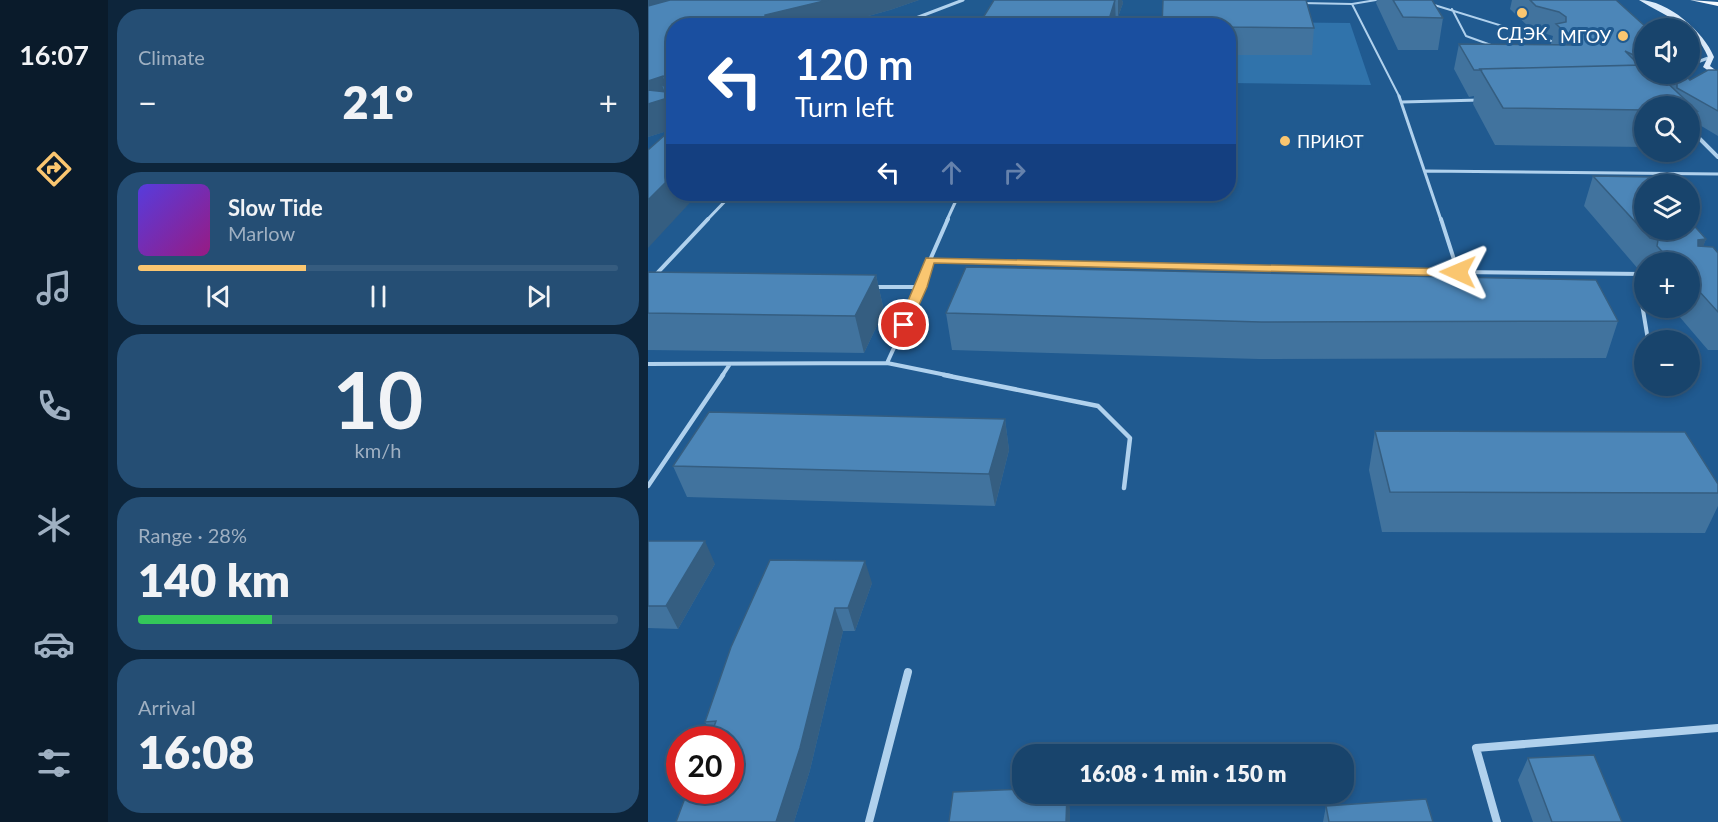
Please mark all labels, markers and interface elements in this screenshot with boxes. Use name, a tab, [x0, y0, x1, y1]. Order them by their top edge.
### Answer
marker: СДЭК	[1515, 6, 1529, 20]
map controls	[1634, 18, 1700, 396]
button: sound	[1634, 18, 1700, 84]
place label: СДЭК	[1497, 22, 1547, 44]
place label: МГОУ	[1560, 25, 1612, 47]
marker: МГОУ	[1616, 29, 1630, 43]
text: 16:07	[19, 38, 89, 71]
text: 120 m	[795, 39, 913, 89]
icon: left	[696, 42, 774, 120]
text: Climate	[138, 45, 205, 69]
text: 21°	[343, 75, 413, 129]
text: −	[138, 82, 157, 122]
text: +	[599, 82, 618, 122]
text: Turn left	[795, 90, 894, 123]
button: search	[1634, 96, 1700, 162]
place label: ПРИЮТ	[1297, 130, 1364, 152]
marker: ПРИЮТ	[1278, 134, 1292, 148]
icon: directions	[33, 148, 75, 190]
icon: left	[872, 156, 905, 189]
icon: ahead	[935, 156, 968, 189]
icon: right	[998, 156, 1031, 189]
button: layers	[1634, 174, 1700, 240]
text: Slow Tide	[228, 194, 323, 221]
text: Marlow	[228, 221, 295, 245]
position arrow	[1426, 240, 1490, 304]
button: +	[1634, 252, 1700, 318]
icon: music	[33, 267, 75, 309]
icon: previous	[202, 280, 235, 313]
icon: pause	[362, 280, 395, 313]
icon: next	[522, 280, 555, 313]
pin	[878, 299, 929, 350]
icon: arrive	[887, 308, 920, 341]
button: −	[1634, 330, 1700, 396]
text: 10	[333, 352, 423, 446]
icon: phone	[33, 385, 75, 427]
text: km/h	[355, 438, 401, 462]
icon: climate	[33, 504, 75, 546]
text: Range · 28%	[138, 523, 247, 547]
text: 140 km	[138, 553, 290, 607]
icon: car	[33, 623, 75, 665]
text: Arrival	[138, 695, 196, 719]
text: 16:08	[138, 725, 254, 779]
speed limit sign: 20	[666, 726, 744, 804]
icon: filters	[33, 742, 75, 784]
text: 16:08 · 1 min · 150 m	[1080, 760, 1286, 787]

